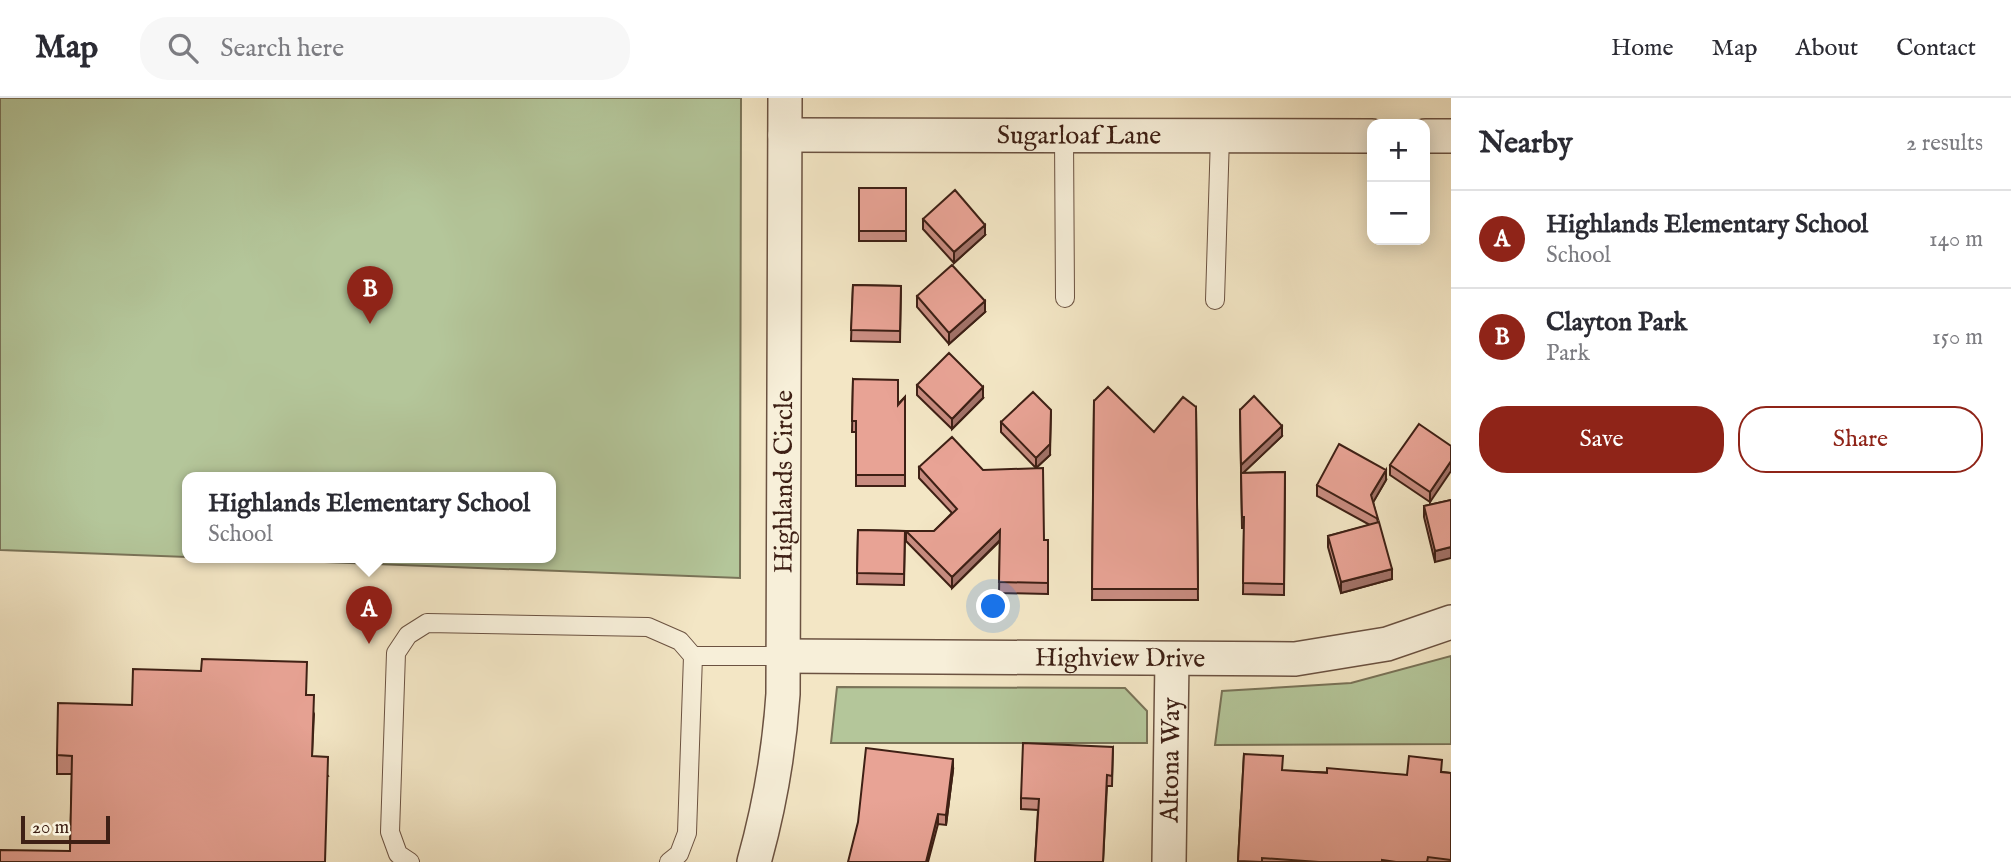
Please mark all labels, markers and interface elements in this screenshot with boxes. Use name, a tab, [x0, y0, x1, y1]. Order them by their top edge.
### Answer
search box	[140, 17, 630, 80]
text: Map	[35, 27, 98, 69]
icon: search	[164, 29, 202, 67]
text: Search here	[220, 32, 344, 65]
text: Home	[1611, 33, 1674, 64]
text: Map	[1712, 33, 1758, 64]
text: About	[1796, 33, 1858, 64]
text: Contact	[1896, 33, 1976, 64]
street label: Sugarloaf Lane	[997, 119, 1161, 152]
map controls	[1367, 119, 1430, 245]
button: +	[1367, 119, 1430, 182]
text: Nearby	[1479, 125, 1572, 163]
text: 2 results	[1906, 129, 1983, 158]
button: −	[1367, 182, 1430, 245]
text: Highlands Elementary School	[1546, 208, 1868, 241]
text: A	[1494, 225, 1510, 254]
text: 140 m	[1929, 225, 1983, 254]
text: School	[1546, 241, 1611, 270]
pin: B	[347, 266, 393, 324]
text: Clayton Park	[1546, 306, 1687, 339]
text: B	[1494, 323, 1510, 352]
text: 150 m	[1932, 323, 1983, 352]
text: Park	[1546, 339, 1590, 368]
street label: Highlands Circle	[767, 390, 801, 573]
button: Save	[1479, 406, 1724, 473]
button: Share	[1738, 406, 1983, 473]
popup	[182, 472, 556, 563]
text: Highlands Elementary School	[208, 487, 530, 520]
text: School	[208, 520, 273, 549]
pin: A	[346, 586, 392, 644]
your location	[976, 589, 1010, 623]
street label: Highview Drive	[1035, 641, 1205, 675]
street label: Altona Way	[1153, 697, 1188, 824]
scale bar	[21, 813, 110, 845]
text: 20 m	[32, 816, 69, 840]

